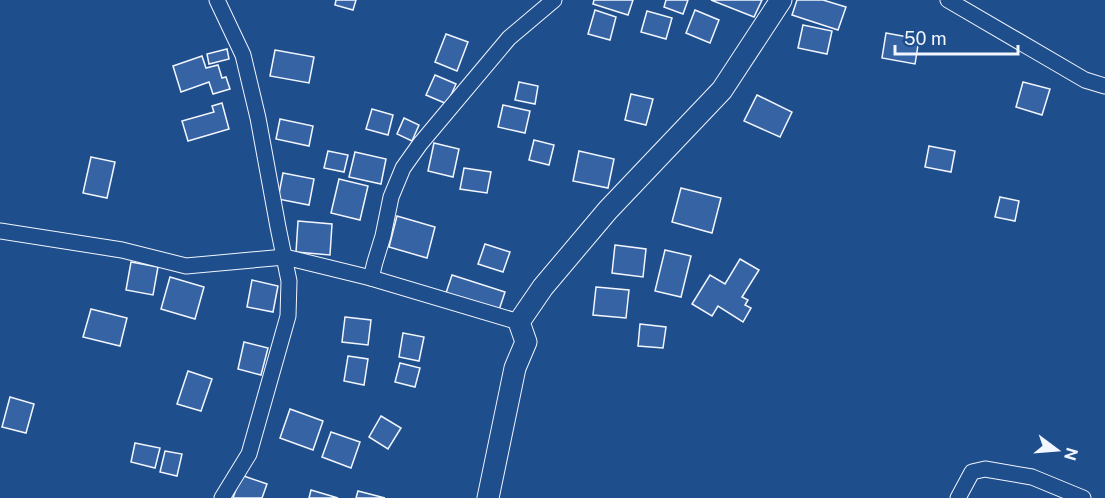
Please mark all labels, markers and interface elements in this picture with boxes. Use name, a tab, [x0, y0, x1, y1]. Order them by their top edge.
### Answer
scale bar	[895, 18, 1018, 56]
text: 50 m	[904, 28, 947, 49]
north arrow	[1027, 420, 1087, 480]
text: N	[1060, 445, 1082, 463]

